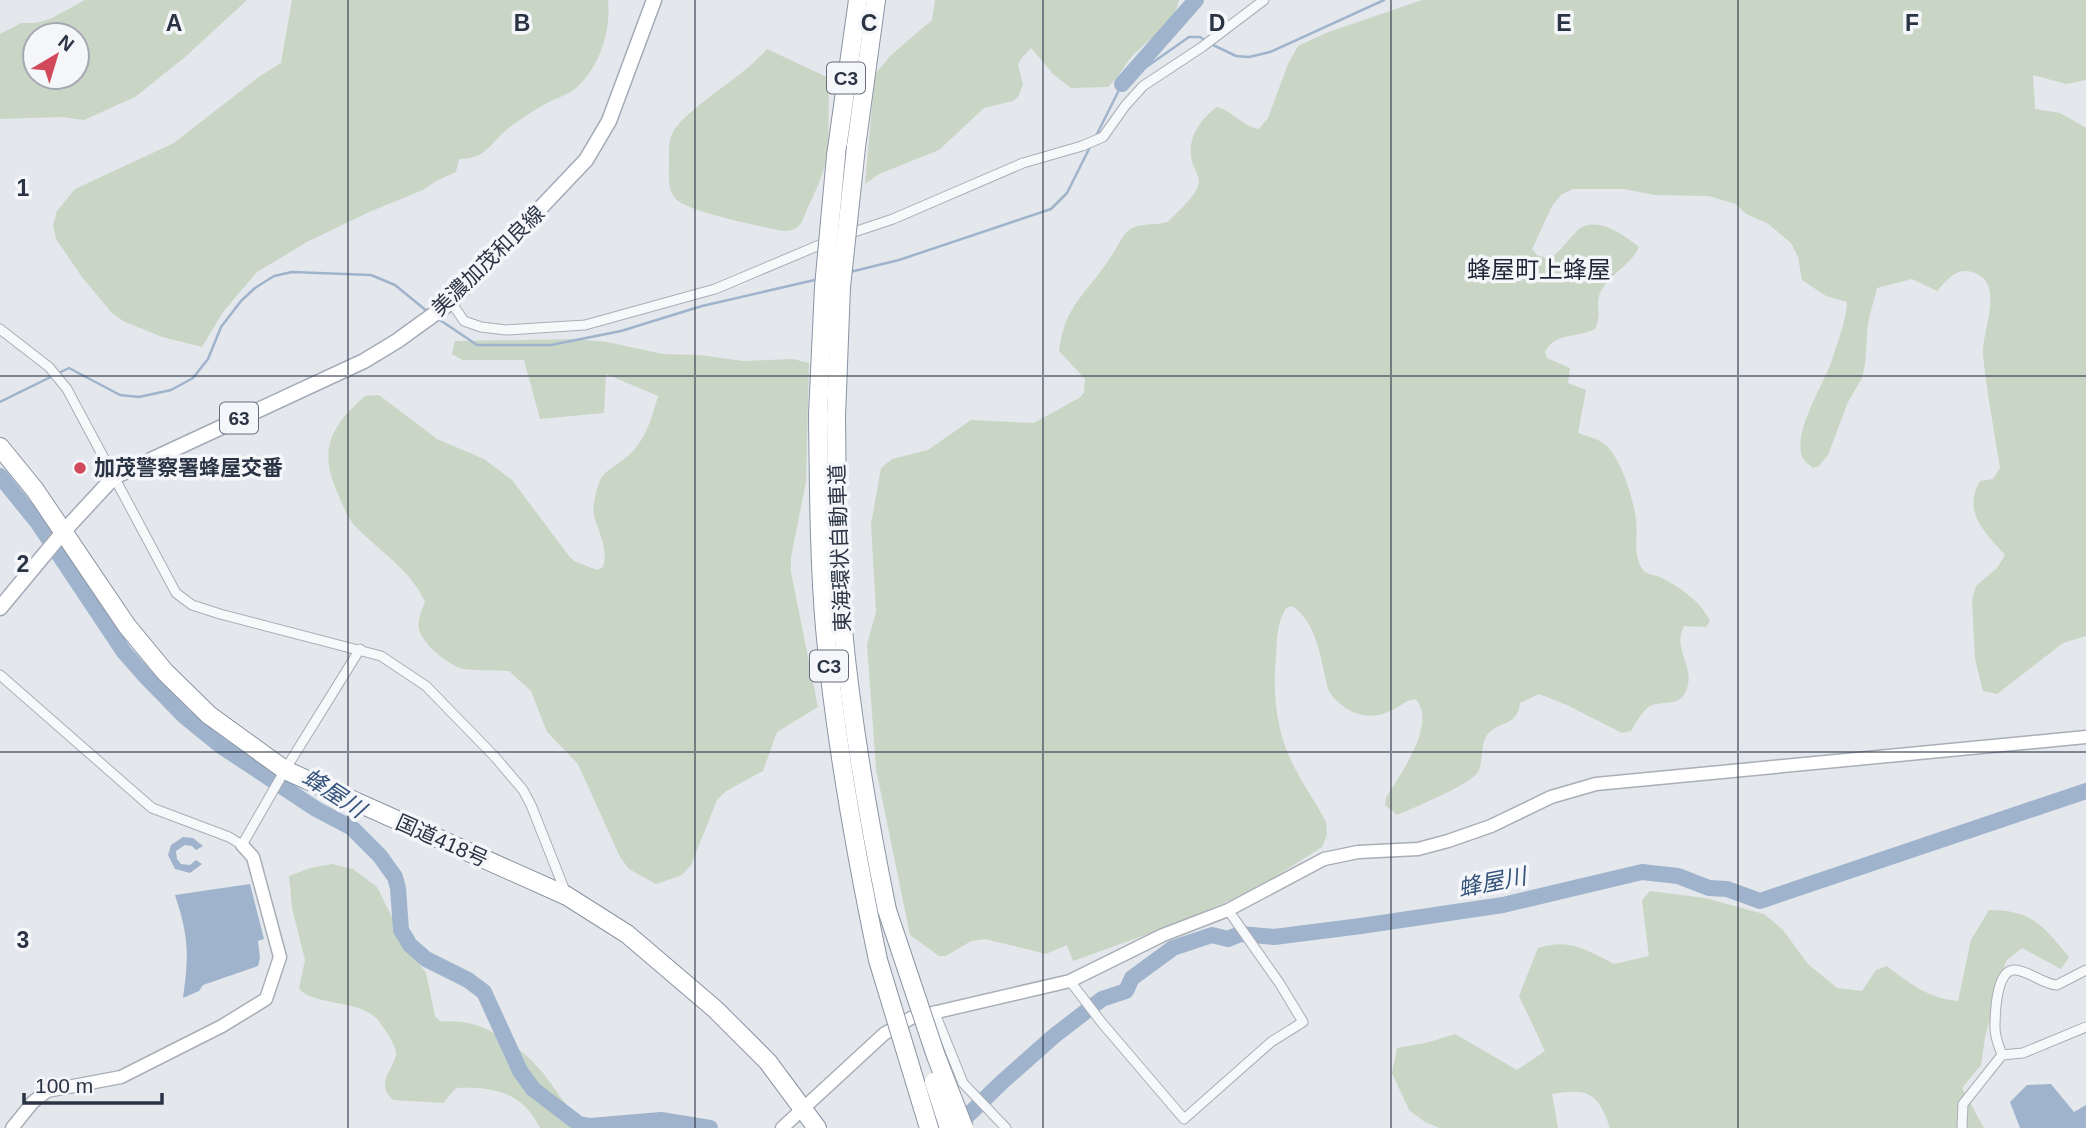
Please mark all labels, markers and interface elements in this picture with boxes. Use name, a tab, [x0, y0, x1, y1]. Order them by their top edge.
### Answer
text: A	[166, 10, 182, 36]
text: B	[514, 10, 530, 36]
text: C	[861, 10, 877, 36]
text: D	[1209, 10, 1225, 36]
text: E	[1556, 10, 1572, 36]
text: F	[1905, 10, 1919, 36]
north arrow	[21, 21, 91, 91]
text: N	[54, 30, 78, 55]
road number: C3	[827, 62, 865, 94]
text: 1	[17, 175, 30, 201]
street label: 美濃加茂和良線	[427, 201, 549, 320]
district label: 蜂屋町上蜂屋	[1467, 256, 1611, 283]
road number: 63	[220, 402, 258, 434]
place label: 加茂警察署蜂屋交番	[94, 456, 283, 479]
marker: 加茂警察署蜂屋交番	[72, 460, 88, 476]
street label: 東海環状自動車道	[825, 464, 854, 632]
text: 2	[17, 551, 29, 577]
road number: C3	[810, 650, 848, 681]
water label: 蜂屋川	[298, 763, 373, 824]
street label: 国道418号	[393, 810, 492, 871]
water label: 蜂屋川	[1456, 862, 1531, 901]
text: 3	[17, 927, 29, 953]
scale bar	[24, 1062, 163, 1106]
text: 100 m	[35, 1074, 93, 1097]

